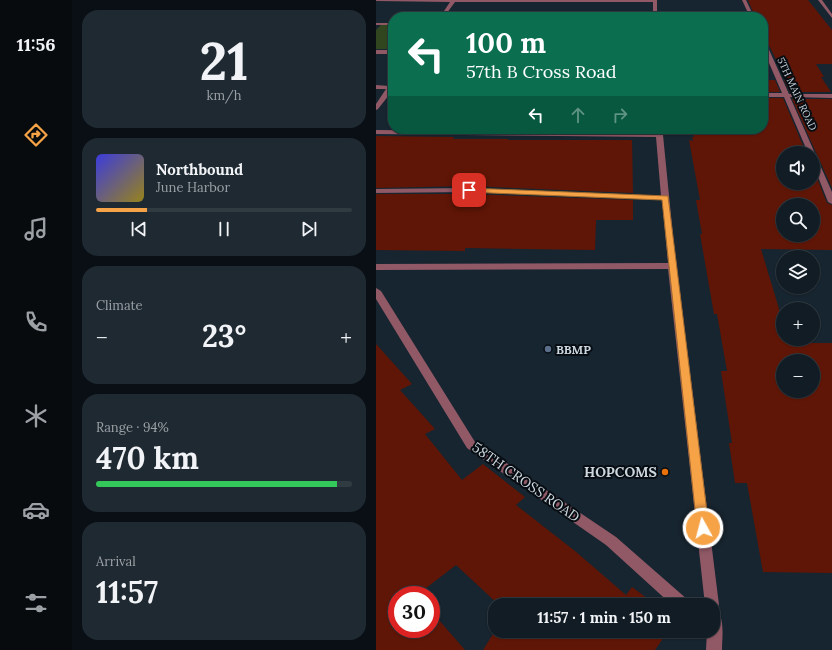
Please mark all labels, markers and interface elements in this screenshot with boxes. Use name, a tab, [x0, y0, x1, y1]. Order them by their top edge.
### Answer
text: 100 m	[466, 25, 546, 61]
text: 21	[200, 28, 248, 94]
icon: left	[400, 28, 452, 80]
text: 11:56	[16, 33, 56, 56]
street label: 5TH MAIN ROAD	[774, 55, 820, 133]
text: 57th B Cross Road	[466, 60, 616, 83]
text: km/h	[206, 87, 242, 104]
icon: left	[525, 104, 547, 126]
icon: ahead	[567, 104, 589, 126]
icon: right	[609, 104, 631, 126]
icon: directions	[22, 121, 50, 149]
map controls	[776, 146, 820, 398]
button: sound	[776, 146, 820, 190]
text: Northbound	[156, 160, 243, 179]
pin	[452, 173, 486, 207]
text: June Harbor	[156, 179, 230, 196]
icon: arrive	[458, 179, 480, 201]
button: search	[776, 198, 820, 242]
icon: music	[22, 215, 50, 243]
icon: previous	[128, 218, 150, 240]
icon: pause	[213, 218, 235, 240]
icon: next	[298, 218, 320, 240]
button: layers	[776, 250, 820, 294]
text: Climate	[96, 297, 143, 314]
button: +	[776, 302, 820, 346]
icon: phone	[22, 308, 50, 336]
text: 23°	[202, 317, 246, 355]
text: −	[96, 323, 108, 351]
text: +	[340, 323, 352, 351]
place label: BBMP	[556, 342, 591, 357]
marker: BBMP	[543, 344, 553, 354]
button: −	[776, 354, 820, 398]
icon: climate	[22, 402, 50, 430]
text: Range · 94%	[96, 419, 169, 436]
street label: 58TH CROSS ROAD	[469, 438, 583, 526]
text: 470 km	[96, 439, 199, 477]
place label: HOPCOMS	[584, 463, 657, 481]
marker: HOPCOMS	[660, 467, 670, 477]
icon: car	[22, 496, 50, 524]
position arrow	[682, 507, 724, 549]
text: Arrival	[96, 553, 136, 570]
text: 11:57	[96, 573, 158, 611]
speed limit sign: 30	[388, 586, 440, 638]
icon: filters	[22, 589, 50, 617]
text: 11:57 · 1 min · 150 m	[537, 608, 671, 627]

